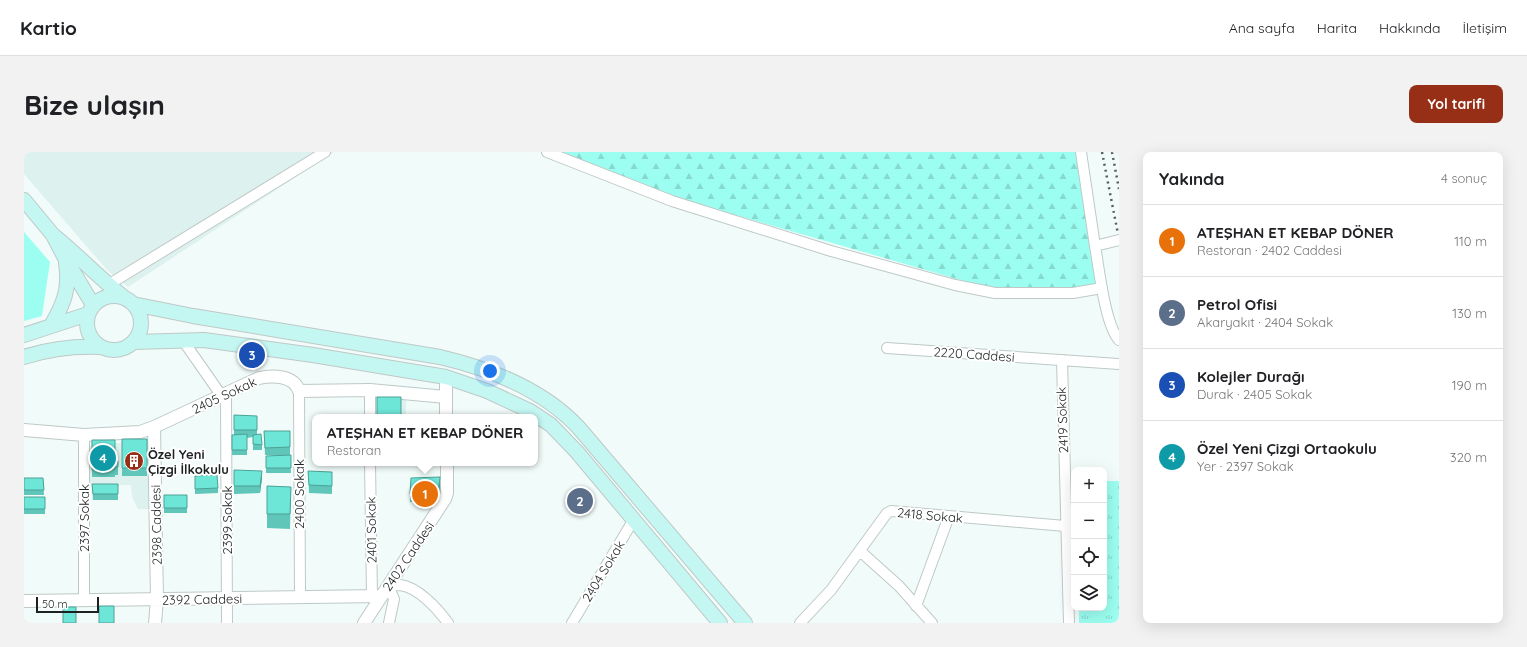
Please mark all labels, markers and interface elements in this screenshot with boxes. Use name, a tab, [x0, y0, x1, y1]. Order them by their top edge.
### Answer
text: Kartio	[20, 16, 77, 40]
text: Ana sayfa	[1229, 19, 1295, 37]
text: Harita	[1317, 19, 1357, 37]
text: Hakkında	[1379, 19, 1440, 37]
text: İletişim	[1462, 19, 1507, 37]
button: Yol tarifi	[1409, 85, 1503, 123]
text: Bize ulaşın	[24, 87, 165, 122]
text: Yakında	[1159, 168, 1224, 189]
text: 4 sonuç	[1441, 170, 1487, 186]
text: ATEŞHAN ET KEBAP DÖNER	[1197, 223, 1394, 242]
text: 1	[1169, 233, 1175, 249]
text: 110 m	[1454, 233, 1487, 249]
text: Restoran · 2402 Caddesi	[1197, 242, 1342, 258]
text: Petrol Ofisi	[1197, 295, 1277, 314]
text: 2	[1168, 305, 1176, 321]
text: 130 m	[1452, 305, 1487, 321]
text: Akaryakıt · 2404 Sokak	[1197, 314, 1333, 330]
pin: 3	[239, 340, 265, 370]
street label: 2220 Caddesi	[933, 343, 1015, 365]
your location	[480, 361, 500, 381]
text: Kolejler Durağı	[1197, 367, 1305, 386]
street label: 2405 Sokak	[189, 373, 259, 417]
text: 3	[1169, 377, 1175, 393]
text: 190 m	[1452, 377, 1487, 393]
text: Durak · 2405 Sokak	[1197, 386, 1312, 402]
street label: 2419 Sokak	[1053, 387, 1071, 453]
popup	[312, 414, 538, 466]
text: ATEŞHAN ET KEBAP DÖNER	[327, 423, 523, 442]
text: Özel Yeni Çizgi Ortaokulu	[1197, 439, 1377, 458]
text: Restoran	[327, 442, 381, 458]
pin: 4	[90, 443, 116, 473]
place label: Özel Yeni Çizgi İlkokulu	[148, 446, 229, 477]
text: 4	[1168, 449, 1176, 465]
text: 320 m	[1450, 449, 1487, 465]
building icon: Özel Yeni Çizgi İlkokulu	[123, 450, 145, 472]
text: Yer · 2397 Sokak	[1197, 458, 1294, 474]
street label: 2400 Sokak	[291, 459, 307, 529]
map controls	[1071, 467, 1107, 611]
button: +	[1071, 467, 1107, 503]
pin: 1	[412, 479, 438, 509]
street label: 2397 Sokak	[76, 484, 92, 552]
street label: 2398 Caddesi	[147, 485, 165, 565]
street label: 2399 Sokak	[219, 485, 235, 554]
pin: 2	[567, 486, 593, 516]
street label: 2401 Sokak	[362, 496, 380, 564]
button: −	[1071, 503, 1107, 539]
street label: 2418 Sokak	[896, 504, 964, 526]
street label: 2402 Caddesi	[379, 518, 437, 594]
street label: 2404 Sokak	[578, 537, 628, 605]
button: locate	[1071, 539, 1107, 575]
button: layers	[1071, 575, 1107, 611]
street label: 2392 Caddesi	[162, 590, 242, 608]
scale bar	[36, 595, 99, 614]
text: 50 m	[42, 597, 68, 611]

